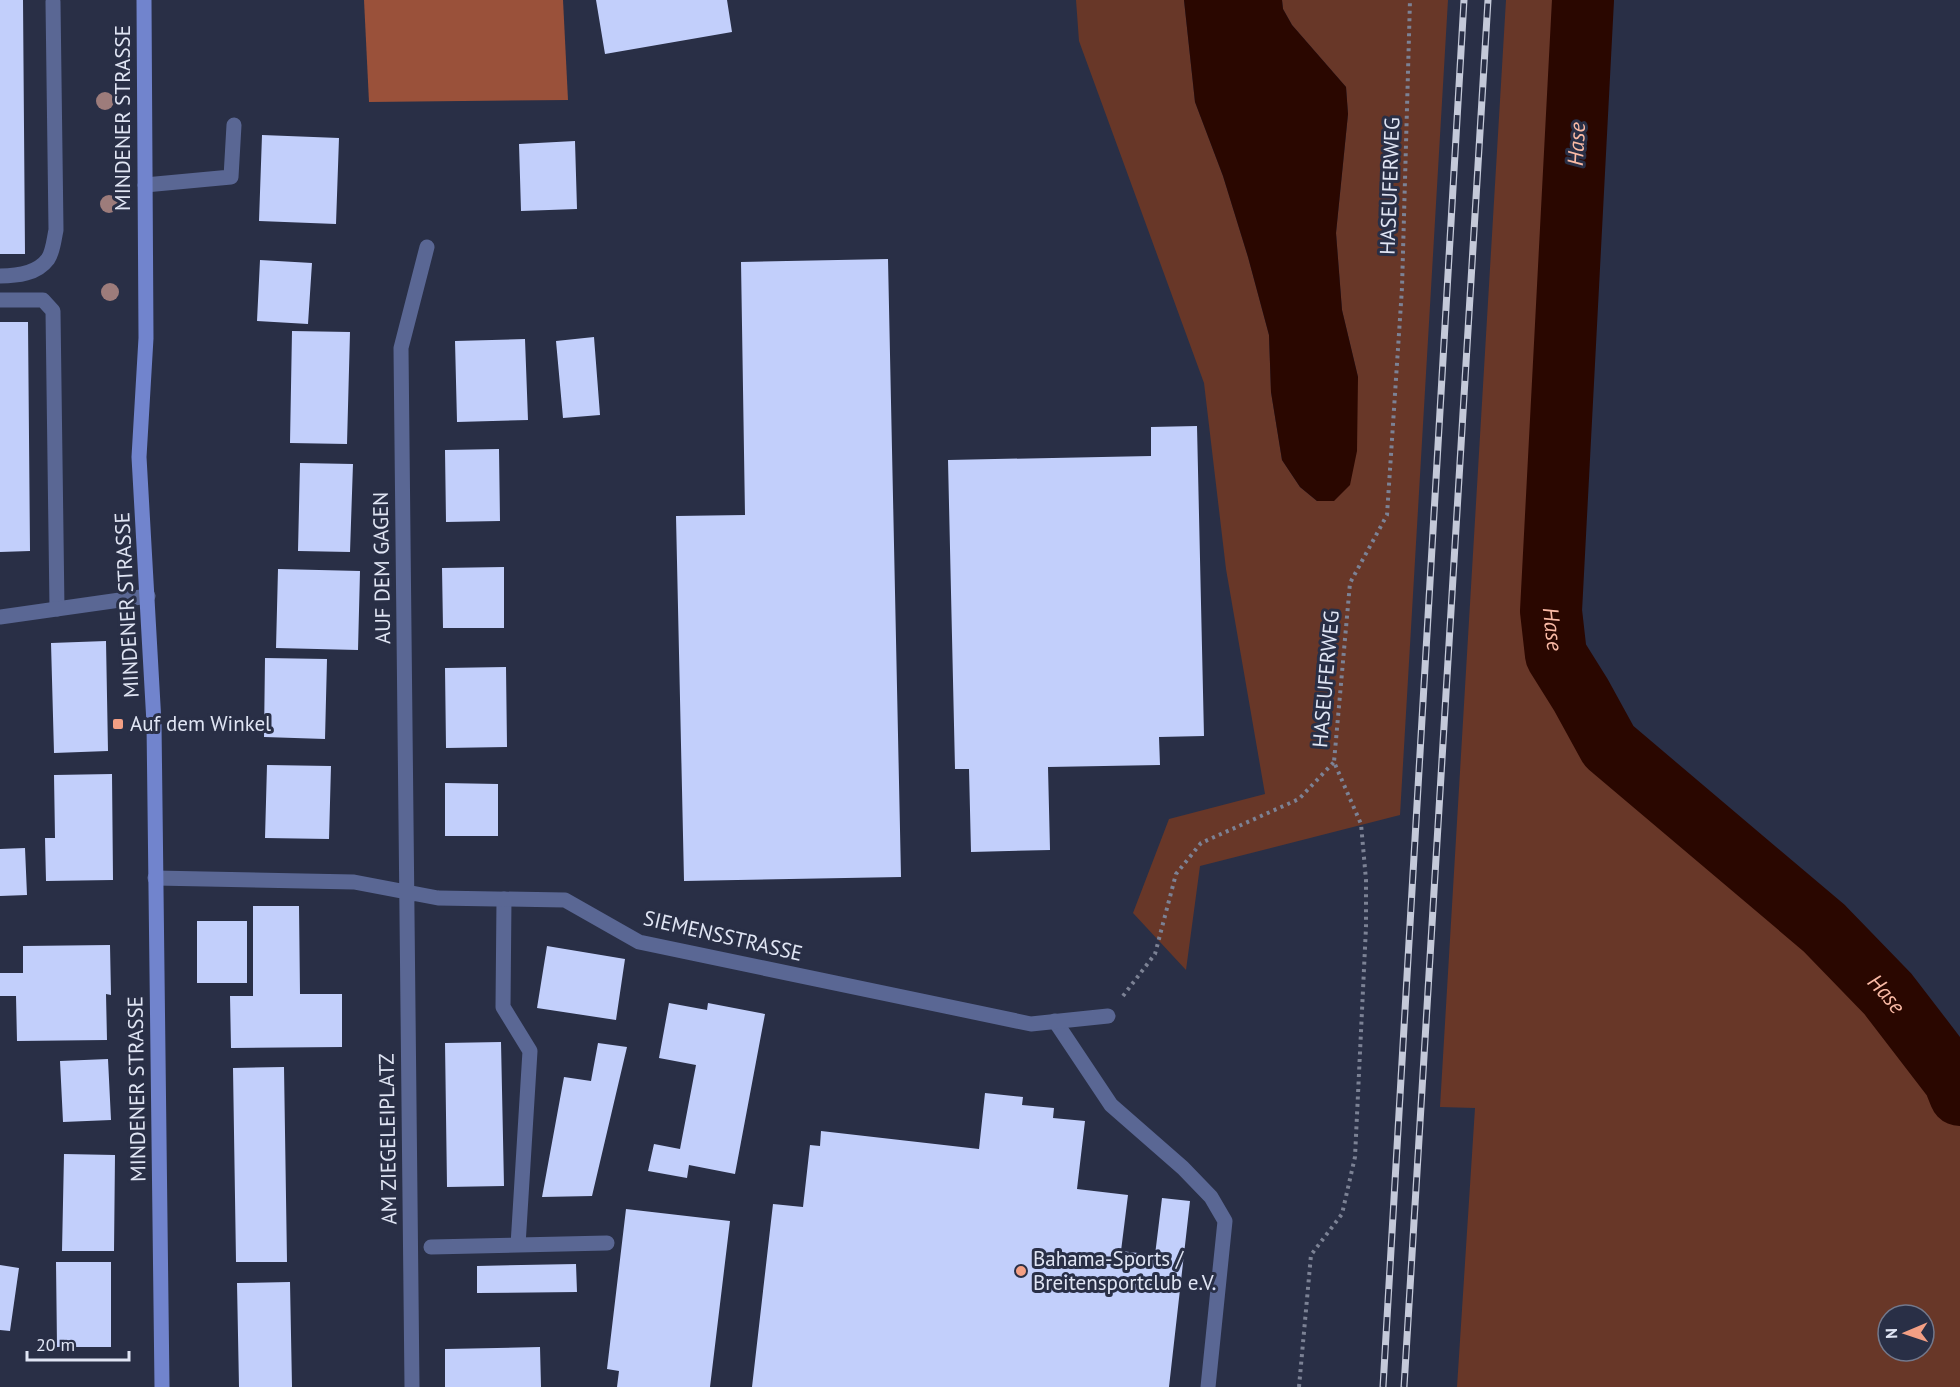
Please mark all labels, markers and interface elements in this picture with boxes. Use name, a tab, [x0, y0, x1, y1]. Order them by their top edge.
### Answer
street label: MINDENER STRASSE	[109, 25, 136, 211]
street label: HASEUFERWEG	[1374, 117, 1405, 255]
water label: Hase	[1561, 121, 1591, 167]
street label: AUF DEM GAGEN	[367, 492, 396, 644]
street label: MINDENER STRASSE	[108, 511, 145, 699]
water label: Hase	[1537, 606, 1570, 653]
street label: HASEUFERWEG	[1306, 609, 1345, 749]
place label: Auf dem Winkel	[130, 710, 271, 737]
marker: Auf dem Winkel	[111, 717, 125, 731]
street label: SIEMENSSTRASSE	[641, 904, 805, 967]
water label: Hase	[1862, 968, 1912, 1020]
street label: MINDENER STRASSE	[121, 996, 152, 1182]
street label: AM ZIEGELEIPLATZ	[373, 1053, 402, 1225]
place label: Bahama-Sports / Breitensportclub e.V.	[1033, 1245, 1216, 1296]
marker: Bahama-Sports / Breitensportclub e.V.	[1014, 1264, 1028, 1278]
north arrow	[1876, 1303, 1936, 1363]
scale bar	[27, 1324, 129, 1362]
text: N	[1881, 1328, 1901, 1339]
text: 20 m	[36, 1333, 75, 1356]

